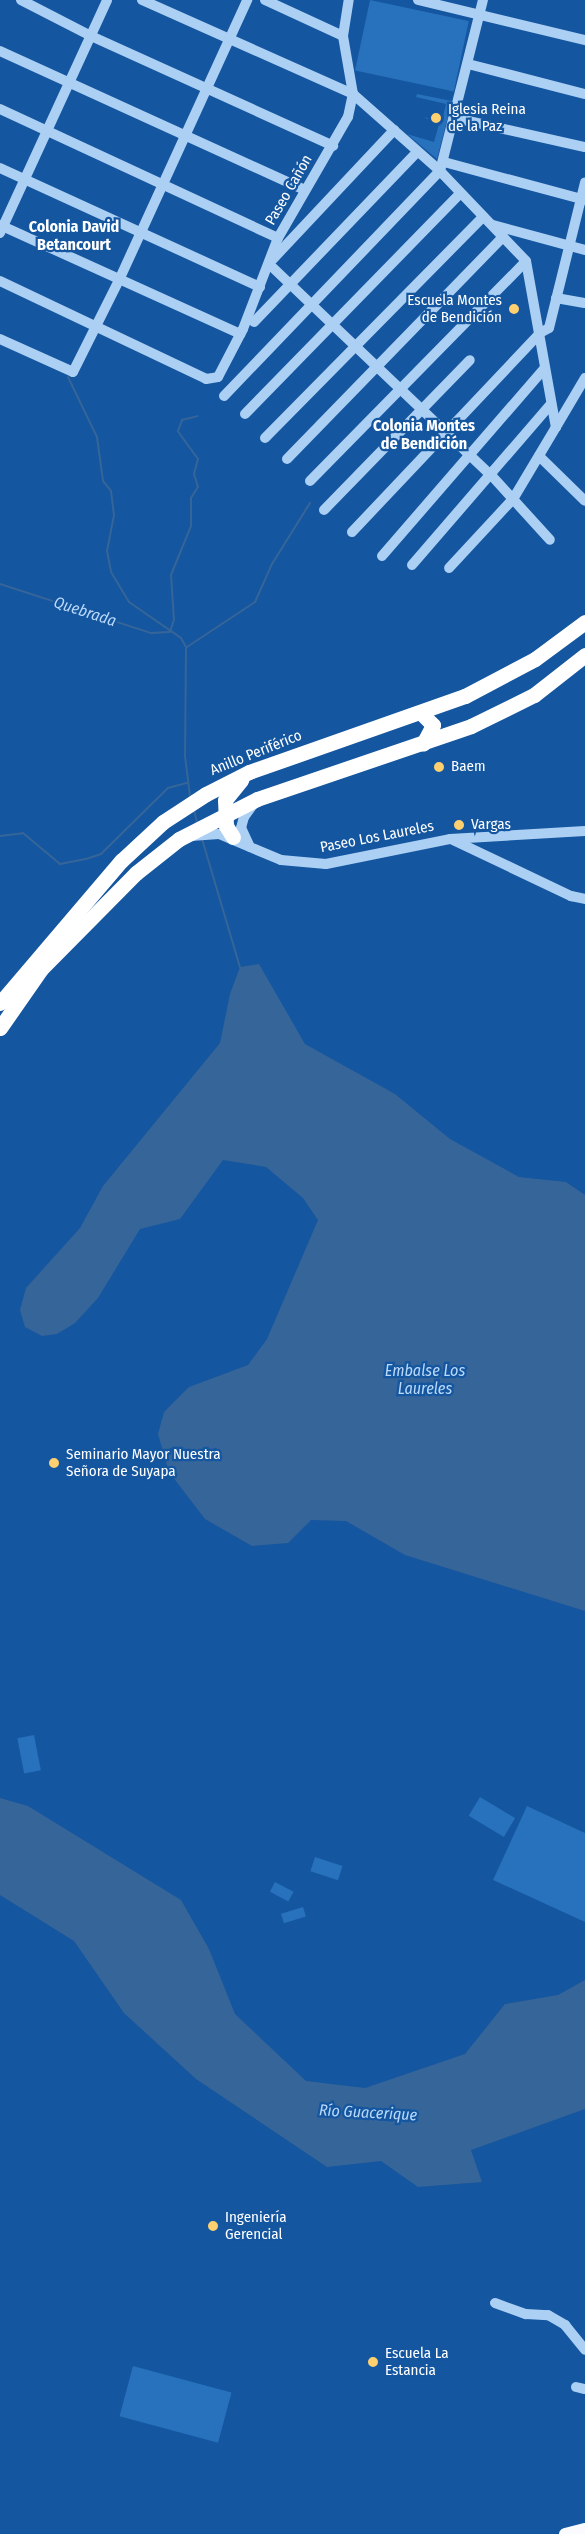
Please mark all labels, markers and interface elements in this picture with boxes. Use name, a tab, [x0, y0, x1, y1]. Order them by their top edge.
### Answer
place label: Iglesia Reina de la Paz	[448, 100, 526, 135]
marker: Iglesia Reina de la Paz	[429, 111, 443, 125]
street label: Paseo Cañón	[262, 152, 316, 228]
district label: Colonia David Betancourt	[29, 217, 119, 255]
place label: Escuela Montes de Bendición	[407, 291, 502, 326]
marker: Escuela Montes de Bendición	[507, 302, 521, 316]
district label: Colonia Montes de Bendición	[373, 416, 475, 454]
water label: Quebrada	[51, 593, 119, 631]
street label: Anillo Periférico	[207, 726, 305, 780]
place label: Baem	[451, 758, 485, 776]
marker: Baem	[432, 760, 446, 774]
place label: Vargas	[471, 816, 511, 834]
street label: Paseo Los Laureles	[319, 817, 435, 857]
marker: Vargas	[452, 818, 466, 832]
water label: Embalse Los Laureles	[385, 1361, 465, 1399]
place label: Seminario Mayor Nuestra Señora de Suyapa	[66, 1445, 221, 1480]
marker: Seminario Mayor Nuestra Señora de Suyapa	[47, 1456, 61, 1470]
water label: Río Guacerique	[318, 2101, 418, 2125]
place label: Ingeniería Gerencial	[225, 2208, 287, 2243]
marker: Ingeniería Gerencial	[206, 2219, 220, 2233]
place label: Escuela La Estancia	[385, 2344, 449, 2379]
marker: Escuela La Estancia	[366, 2355, 380, 2369]

